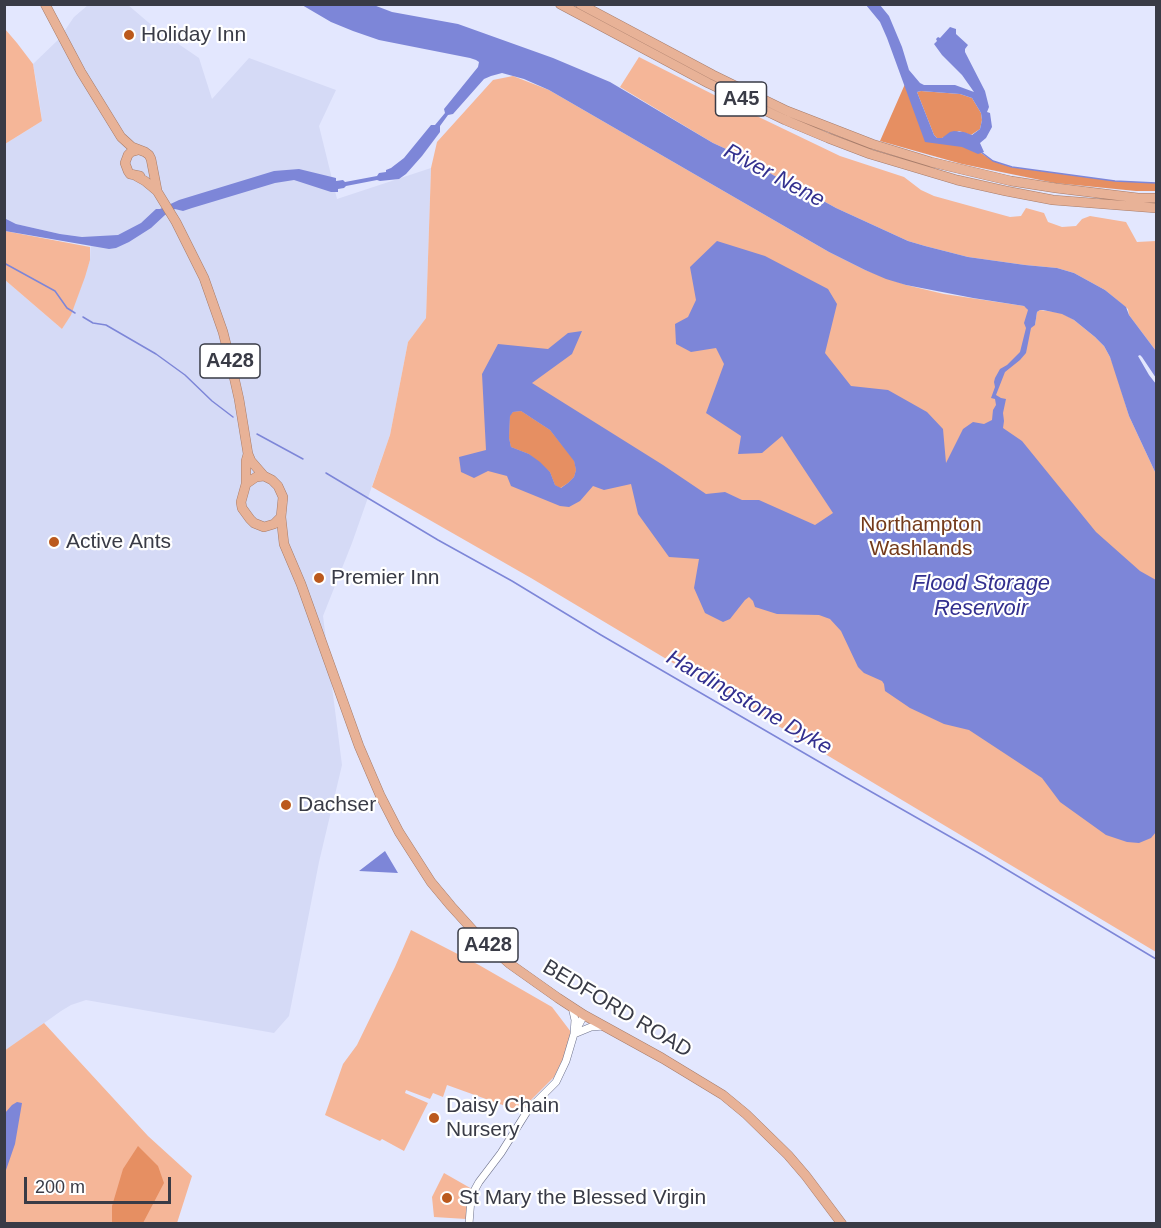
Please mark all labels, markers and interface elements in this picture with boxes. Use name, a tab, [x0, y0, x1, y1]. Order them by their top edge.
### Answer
place label: Holiday Inn	[141, 22, 246, 48]
marker: Holiday Inn	[122, 28, 136, 42]
road number: A45	[716, 82, 766, 116]
water label: River Nene	[719, 139, 829, 213]
road number: A428	[200, 344, 260, 378]
park label: Northampton Washlands	[860, 512, 982, 562]
place label: Active Ants	[66, 529, 171, 555]
marker: Active Ants	[47, 535, 61, 549]
place label: Premier Inn	[331, 565, 440, 591]
marker: Premier Inn	[312, 571, 326, 585]
water label: Flood Storage Reservoir	[912, 571, 1050, 622]
water label: Hardingstone Dyke	[661, 645, 837, 761]
place label: Dachser	[298, 792, 376, 818]
marker: Dachser	[279, 798, 293, 812]
road number: A428	[458, 928, 518, 962]
street label: BEDFORD ROAD	[538, 955, 696, 1063]
place label: Daisy Chain Nursery	[446, 1093, 559, 1143]
marker: Daisy Chain Nursery	[427, 1111, 441, 1125]
scale bar	[27, 1165, 174, 1203]
text: 200 m	[35, 1177, 85, 1197]
place label: St Mary the Blessed Virgin	[459, 1185, 706, 1211]
marker: St Mary the Blessed Virgin	[440, 1191, 454, 1205]

